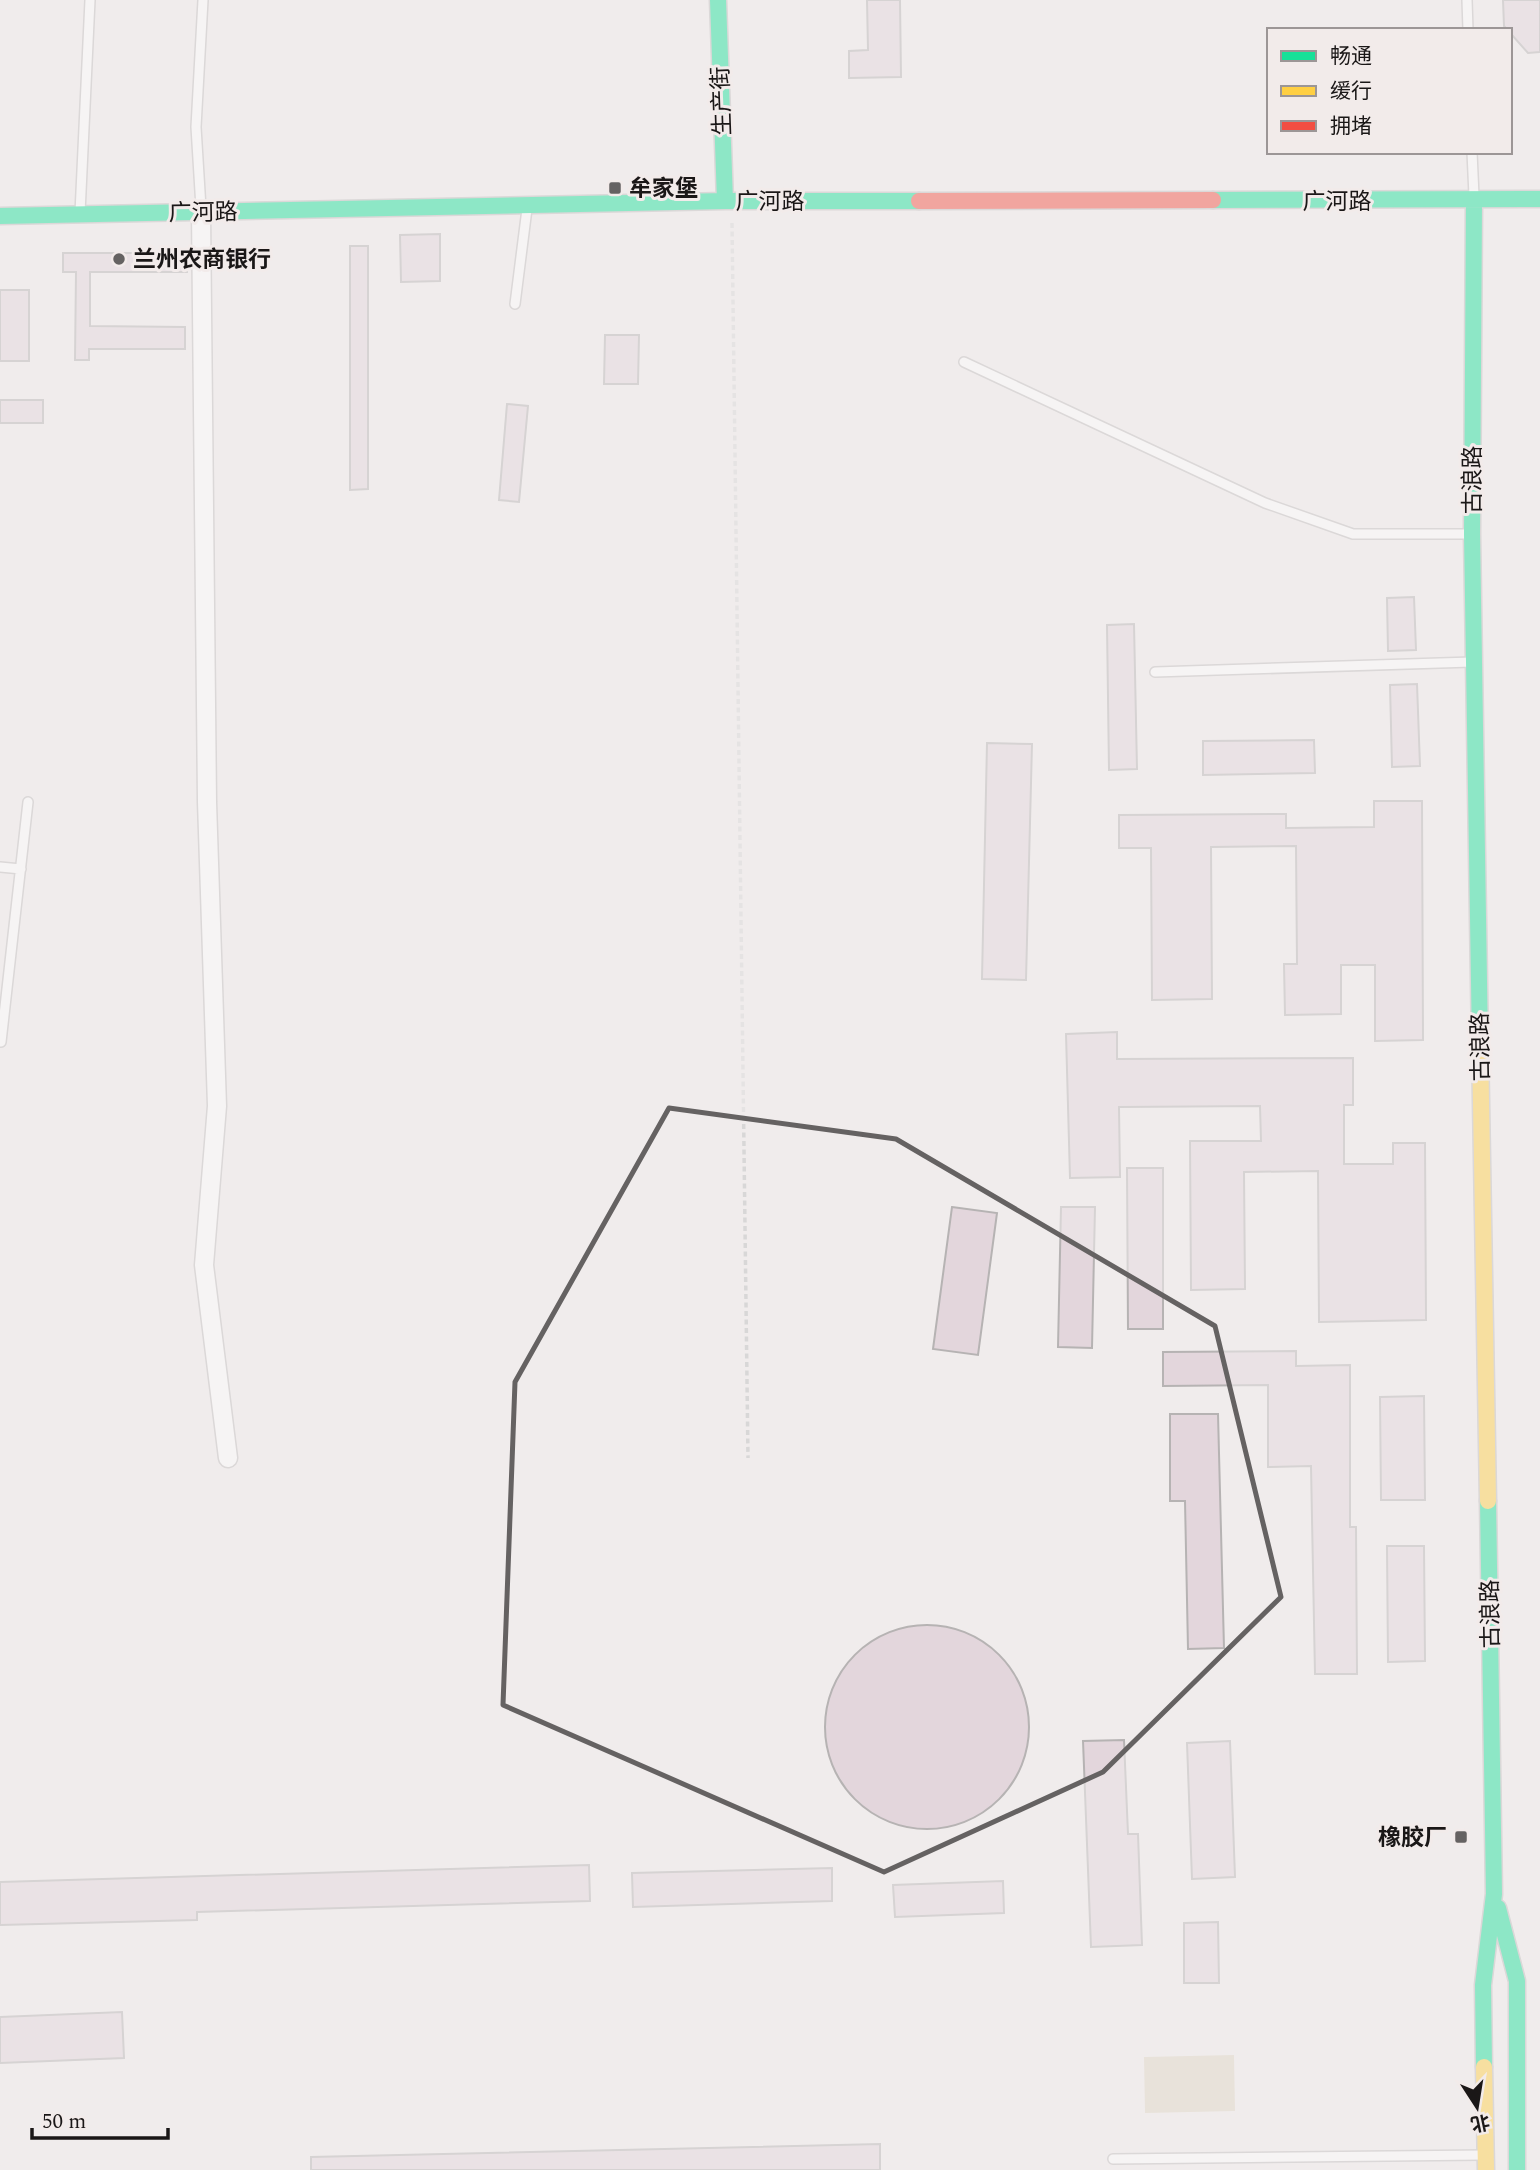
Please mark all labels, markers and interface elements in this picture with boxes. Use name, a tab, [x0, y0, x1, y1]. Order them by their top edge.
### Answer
legend	[1267, 28, 1512, 154]
text: 畅通	[1330, 41, 1372, 73]
street label: 生产街	[704, 66, 741, 136]
text: 缓行	[1330, 76, 1372, 108]
text: 拥堵	[1330, 111, 1372, 143]
place label: 牟家堡	[629, 172, 698, 207]
marker: 牟家堡	[607, 180, 623, 196]
street label: 广河路	[736, 185, 805, 220]
street label: 广河路	[1303, 185, 1372, 220]
street label: 广河路	[168, 195, 238, 232]
place label: 兰州农商银行	[133, 243, 271, 278]
marker: 兰州农商银行	[111, 251, 127, 267]
street label: 古浪路	[1456, 446, 1491, 515]
street label: 古浪路	[1463, 1012, 1500, 1082]
street label: 古浪路	[1473, 1579, 1510, 1649]
place label: 橡胶厂	[1378, 1821, 1447, 1856]
marker: 橡胶厂	[1453, 1829, 1469, 1845]
north arrow	[1442, 2072, 1512, 2142]
scale bar	[32, 2096, 168, 2140]
text: 50 m	[42, 2106, 86, 2138]
text: 北	[1468, 2106, 1493, 2138]

